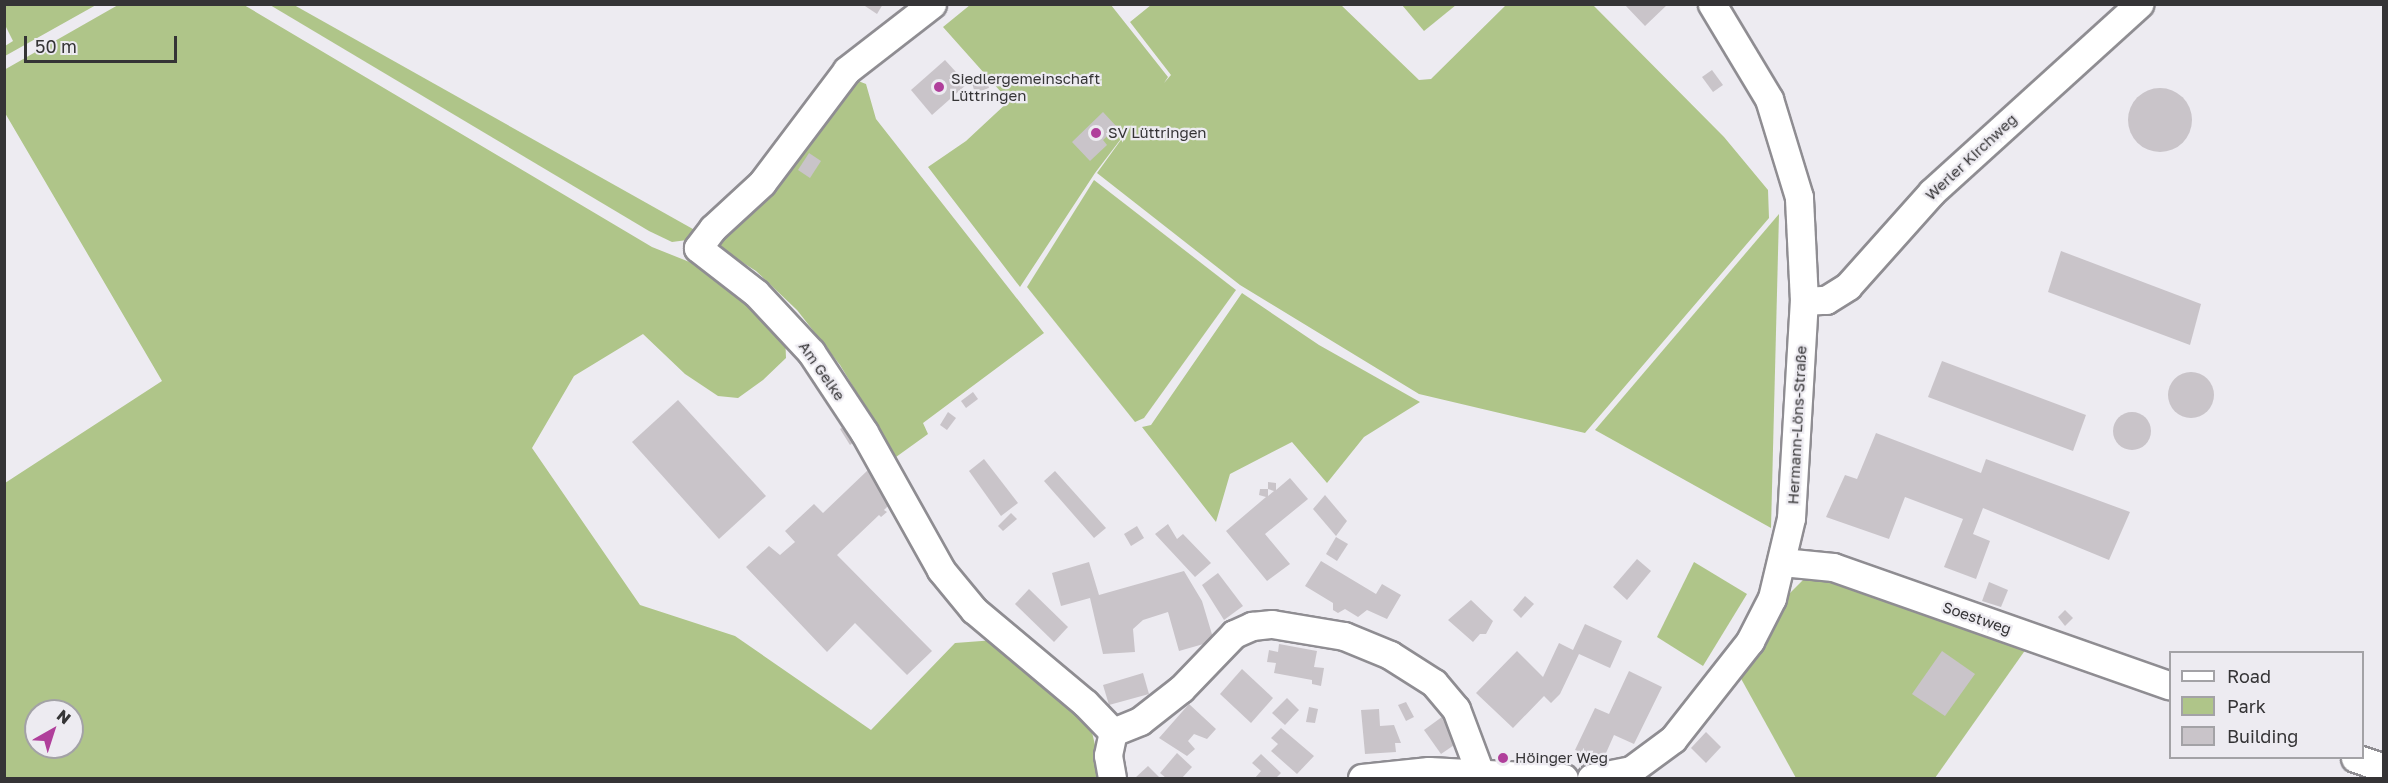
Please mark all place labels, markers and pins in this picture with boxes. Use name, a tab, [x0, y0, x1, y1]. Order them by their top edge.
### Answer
place label: Siedlergemeinschaft Lüttringen	[951, 69, 1100, 104]
marker: Siedlergemeinschaft Lüttringen	[932, 80, 946, 94]
place label: SV Lüttringen	[1108, 124, 1207, 142]
marker: SV Lüttringen	[1089, 126, 1103, 140]
place label: Höinger Weg	[1515, 749, 1608, 767]
marker: Höinger Weg	[1496, 751, 1510, 765]

